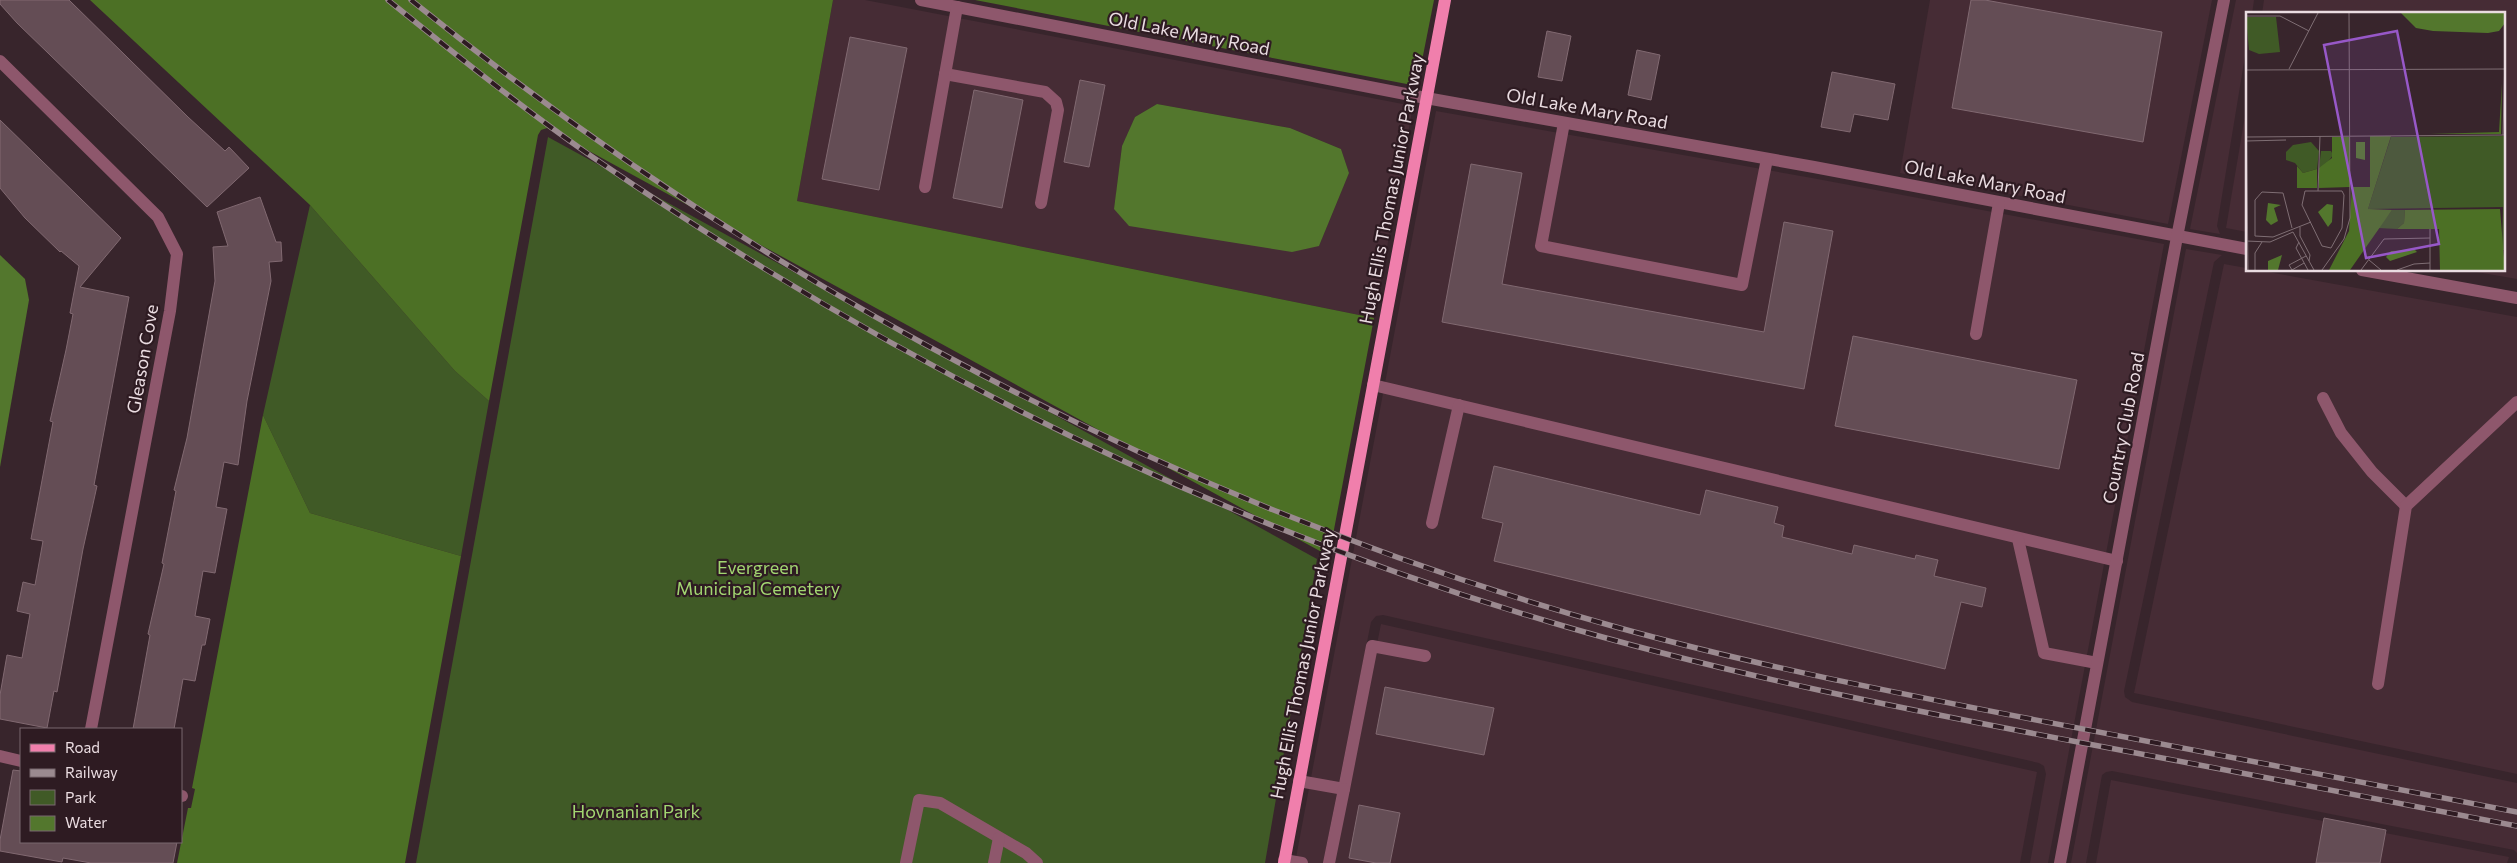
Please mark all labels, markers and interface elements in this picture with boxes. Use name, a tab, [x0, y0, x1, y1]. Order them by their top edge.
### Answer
street label: Old Lake Mary Road	[1107, 7, 1272, 59]
inset map	[2246, 12, 2504, 271]
street label: Hugh Ellis Thomas Junior Parkway	[1354, 52, 1428, 326]
street label: Old Lake Mary Road	[1505, 83, 1670, 133]
street label: Old Lake Mary Road	[1903, 155, 2068, 207]
street label: Gleason Cove	[122, 302, 162, 415]
street label: Country Club Road	[2098, 350, 2148, 505]
street label: Hugh Ellis Thomas Junior Parkway	[1265, 527, 1339, 801]
park label: Evergreen Municipal Cemetery	[676, 556, 840, 599]
legend	[20, 728, 182, 843]
text: Road	[65, 738, 100, 756]
text: Railway	[65, 763, 118, 781]
text: Park	[65, 788, 96, 806]
park label: Hovnanian Park	[572, 800, 701, 822]
text: Water	[65, 813, 107, 831]

